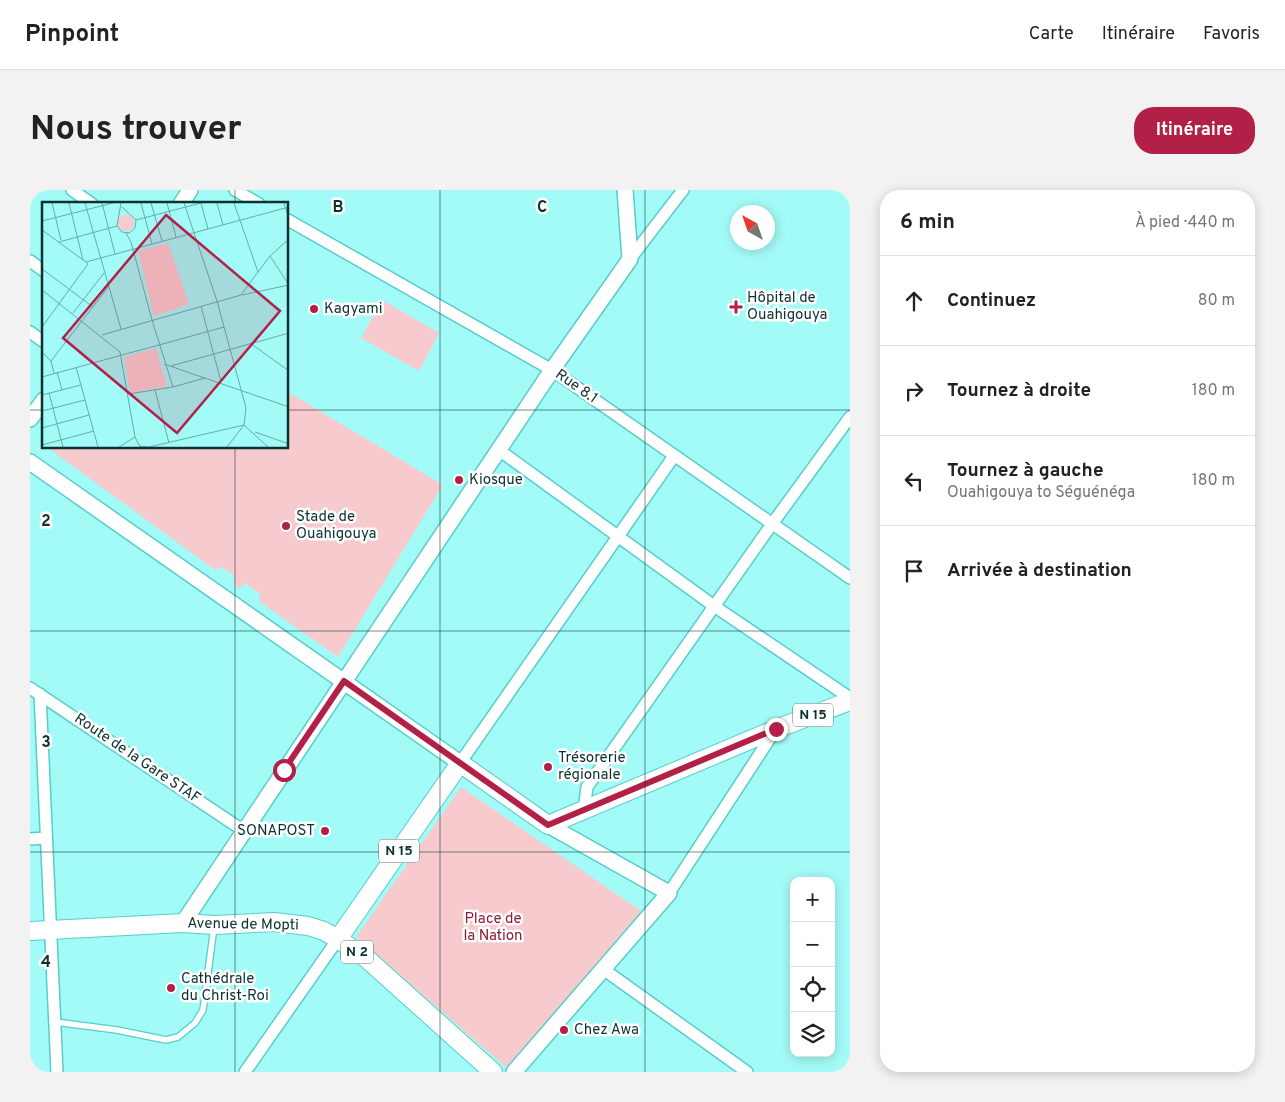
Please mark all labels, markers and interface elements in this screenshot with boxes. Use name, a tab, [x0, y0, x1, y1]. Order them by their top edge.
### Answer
text: Pinpoint	[25, 20, 119, 50]
text: Carte	[1029, 23, 1074, 46]
text: Itinéraire	[1102, 23, 1175, 46]
text: Favoris	[1203, 23, 1260, 46]
button: Itinéraire	[1134, 107, 1255, 154]
text: Nous trouver	[30, 108, 242, 152]
text: B	[332, 198, 344, 218]
text: C	[537, 198, 547, 218]
inset map	[42, 202, 289, 449]
north arrow	[730, 205, 775, 250]
text: 6 min	[900, 209, 955, 236]
text: À pied · 440 m	[1135, 213, 1235, 233]
icon: ahead	[900, 287, 928, 315]
place label: Hôpital de Ouahigouya	[747, 289, 828, 325]
text: Continuez	[947, 289, 1036, 313]
text: 80 m	[1198, 291, 1235, 311]
place label: Kagyami	[324, 300, 383, 319]
marker: Hôpital de Ouahigouya	[729, 300, 743, 314]
marker: Kagyami	[308, 303, 320, 315]
street label: Rue 8.1	[551, 366, 601, 408]
icon: right	[900, 377, 928, 405]
text: Tournez à droite	[947, 379, 1091, 403]
text: 180 m	[1192, 381, 1235, 401]
text: Tournez à gauche	[947, 459, 1104, 483]
icon: left	[900, 467, 928, 495]
place label: Kiosque	[469, 471, 523, 490]
text: 180 m	[1192, 471, 1235, 491]
marker: Kiosque	[453, 474, 465, 486]
text: Ouahigouya to Séguénéga	[947, 483, 1135, 503]
place label: Stade de Ouahigouya	[296, 508, 377, 544]
text: 2	[41, 512, 51, 532]
marker: Stade de Ouahigouya	[280, 520, 292, 532]
icon: arrive	[900, 557, 928, 585]
text: Arrivée à destination	[947, 559, 1132, 583]
road number: N 15	[793, 704, 833, 726]
street label: Route de la Gare STAF	[70, 710, 204, 808]
route end	[765, 718, 788, 741]
text: 3	[41, 733, 51, 753]
place label: Trésorerie régionale	[558, 749, 625, 785]
route start	[273, 759, 296, 782]
marker: Trésorerie régionale	[542, 761, 554, 773]
place label: SONAPOST	[237, 822, 315, 841]
marker: SONAPOST	[319, 825, 331, 837]
road number: N 15	[379, 839, 419, 862]
map controls	[790, 877, 835, 1057]
button: +	[790, 877, 835, 922]
park label: Place de la Nation	[463, 910, 523, 946]
street label: Avenue de Mopti	[187, 915, 299, 935]
button: −	[790, 922, 835, 967]
road number: N 2	[341, 940, 373, 964]
text: 4	[41, 953, 51, 973]
button: locate	[790, 967, 835, 1012]
place label: Cathédrale du Christ-Roi	[181, 970, 269, 1006]
marker: Cathédrale du Christ-Roi	[165, 982, 177, 994]
button: layers	[790, 1012, 835, 1057]
place label: Chez Awa	[574, 1021, 639, 1040]
marker: Chez Awa	[558, 1024, 570, 1036]

